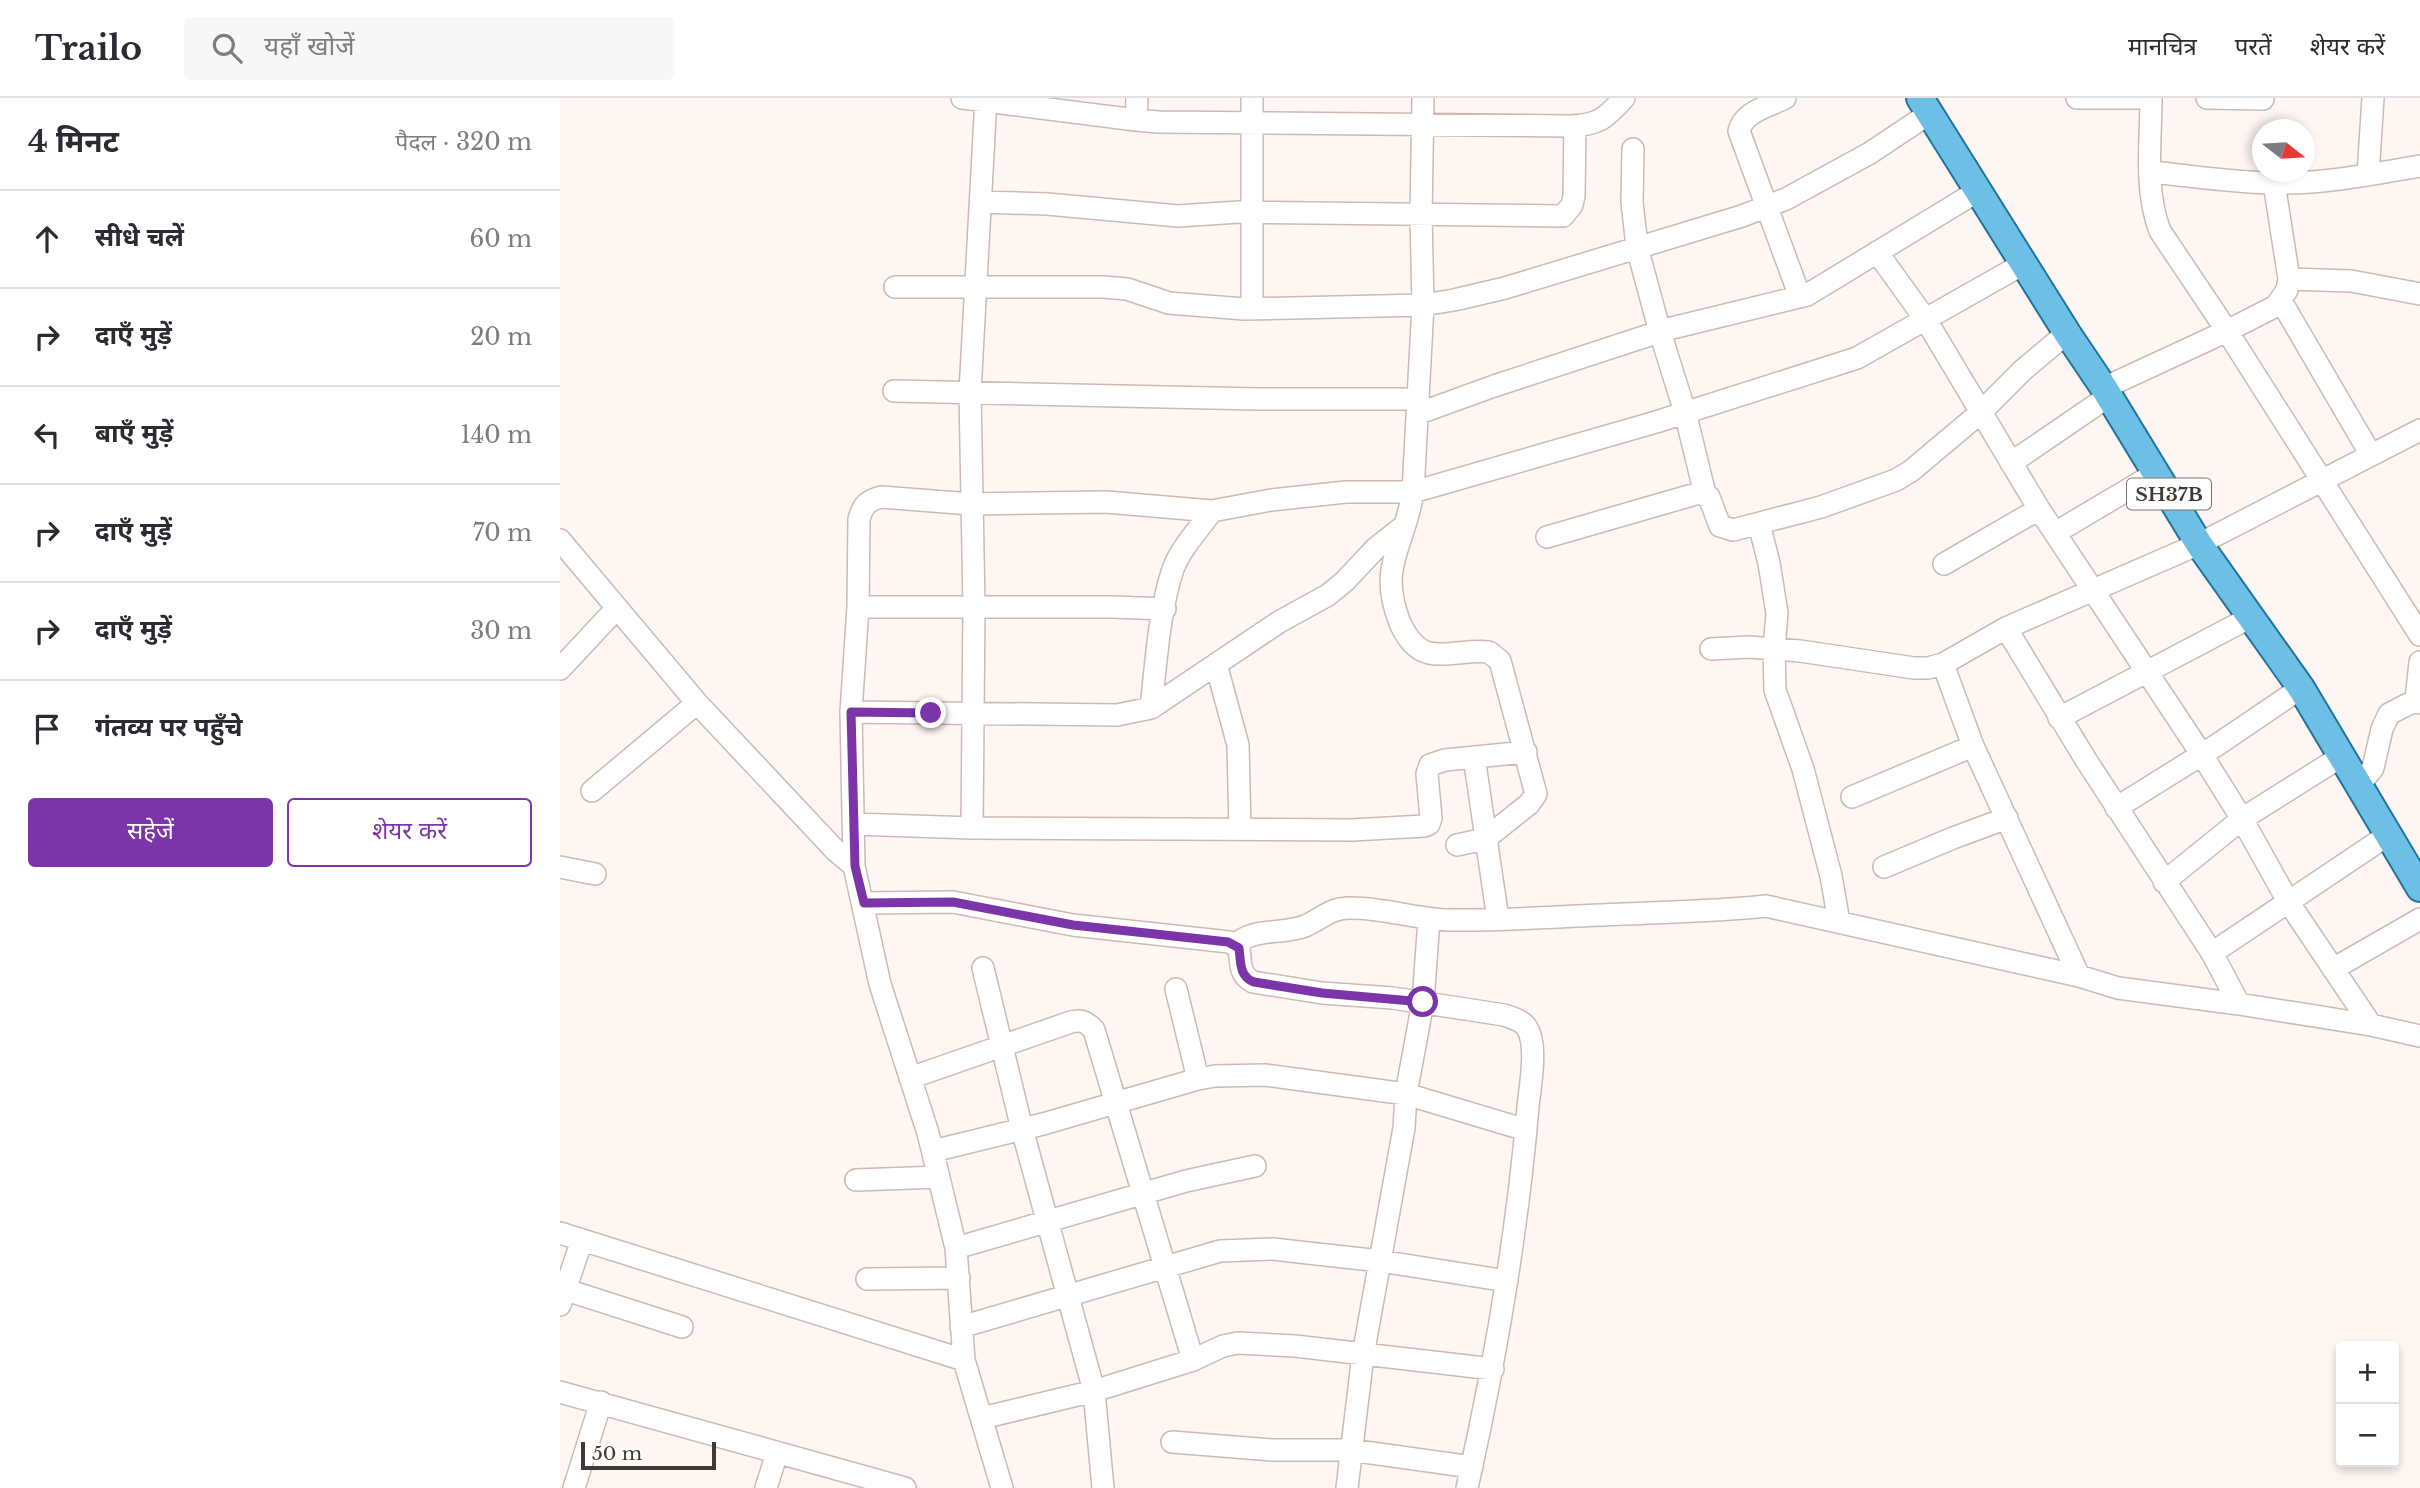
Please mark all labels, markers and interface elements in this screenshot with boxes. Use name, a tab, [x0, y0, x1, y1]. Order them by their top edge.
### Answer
search box	[184, 17, 674, 80]
text: Trailo	[35, 28, 142, 69]
icon: search	[208, 29, 246, 67]
text: यहाँ खोजें	[264, 30, 354, 62]
text: मानचित्र	[2128, 32, 2197, 61]
text: परतें	[2235, 32, 2272, 61]
text: शेयर करें	[2310, 32, 2385, 61]
north arrow	[2252, 119, 2315, 182]
text: 4 मिनट	[28, 123, 119, 160]
text: पैदल · 320 m	[395, 128, 532, 156]
icon: ahead	[28, 220, 66, 258]
text: सीधे चलें	[95, 221, 184, 253]
text: 60 m	[470, 225, 532, 253]
icon: right	[28, 318, 66, 356]
text: दाएँ मुड़ें	[95, 319, 172, 351]
text: 20 m	[470, 323, 532, 351]
icon: left	[28, 416, 66, 454]
text: बाएँ मुड़ें	[95, 417, 173, 449]
text: 140 m	[461, 421, 532, 449]
road number: SH37B	[2127, 478, 2211, 510]
icon: right	[28, 514, 66, 552]
text: दाएँ मुड़ें	[95, 515, 172, 547]
text: 70 m	[473, 519, 532, 547]
icon: right	[28, 612, 66, 650]
text: दाएँ मुड़ें	[95, 613, 172, 645]
text: 30 m	[470, 617, 532, 645]
route end	[915, 697, 946, 728]
icon: arrive	[28, 710, 66, 748]
text: गंतव्य पर पहुँचे	[95, 711, 243, 743]
button: सहेजें	[28, 798, 273, 867]
button: शेयर करें	[287, 798, 532, 867]
route start	[1407, 986, 1438, 1017]
map controls	[2336, 1341, 2399, 1467]
button: +	[2336, 1341, 2399, 1404]
button: −	[2336, 1404, 2399, 1467]
scale bar	[581, 1439, 716, 1471]
text: 50 m	[592, 1442, 642, 1465]

